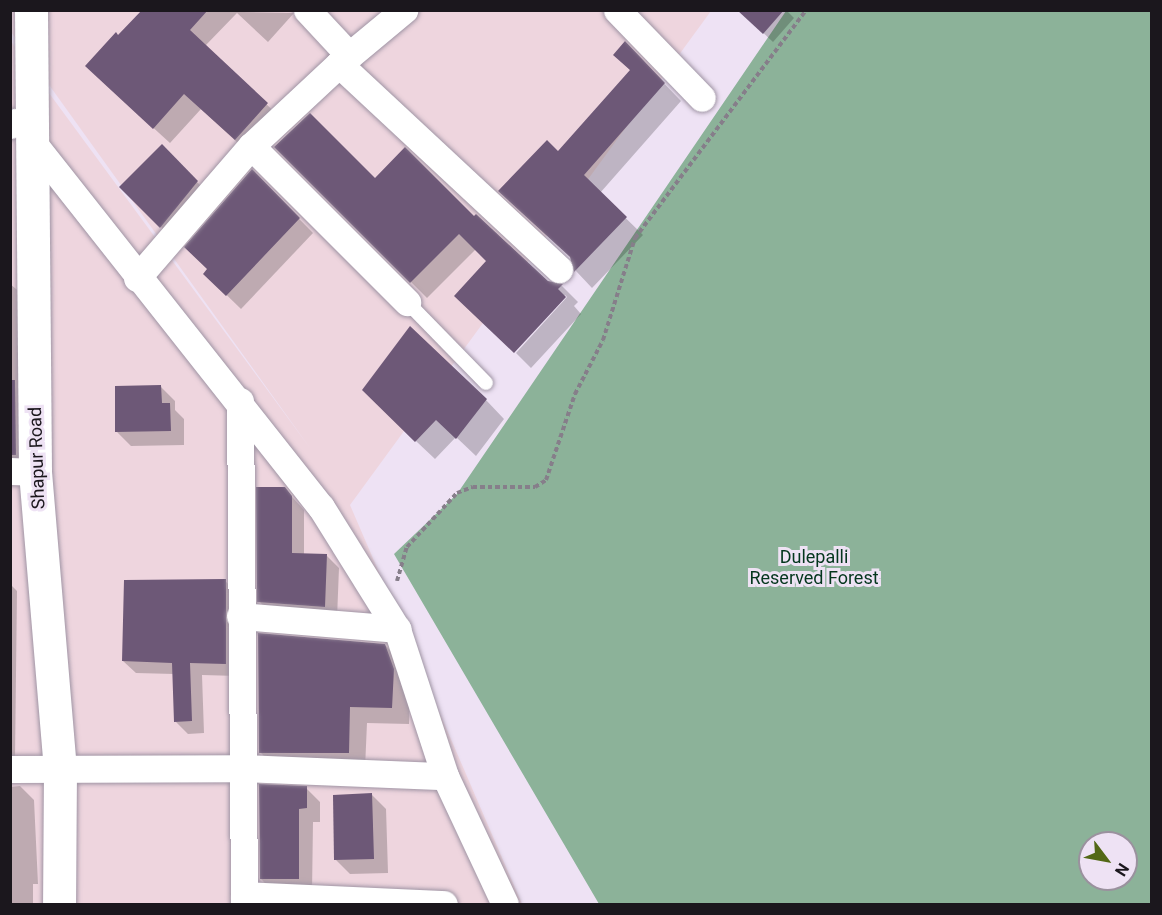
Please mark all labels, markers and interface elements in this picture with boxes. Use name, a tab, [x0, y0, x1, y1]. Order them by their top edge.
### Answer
street label: Shapur Road	[24, 407, 50, 509]
park label: Dulepalli Reserved Forest	[749, 547, 879, 590]
north arrow	[1078, 831, 1138, 891]
text: N	[1111, 860, 1133, 880]

